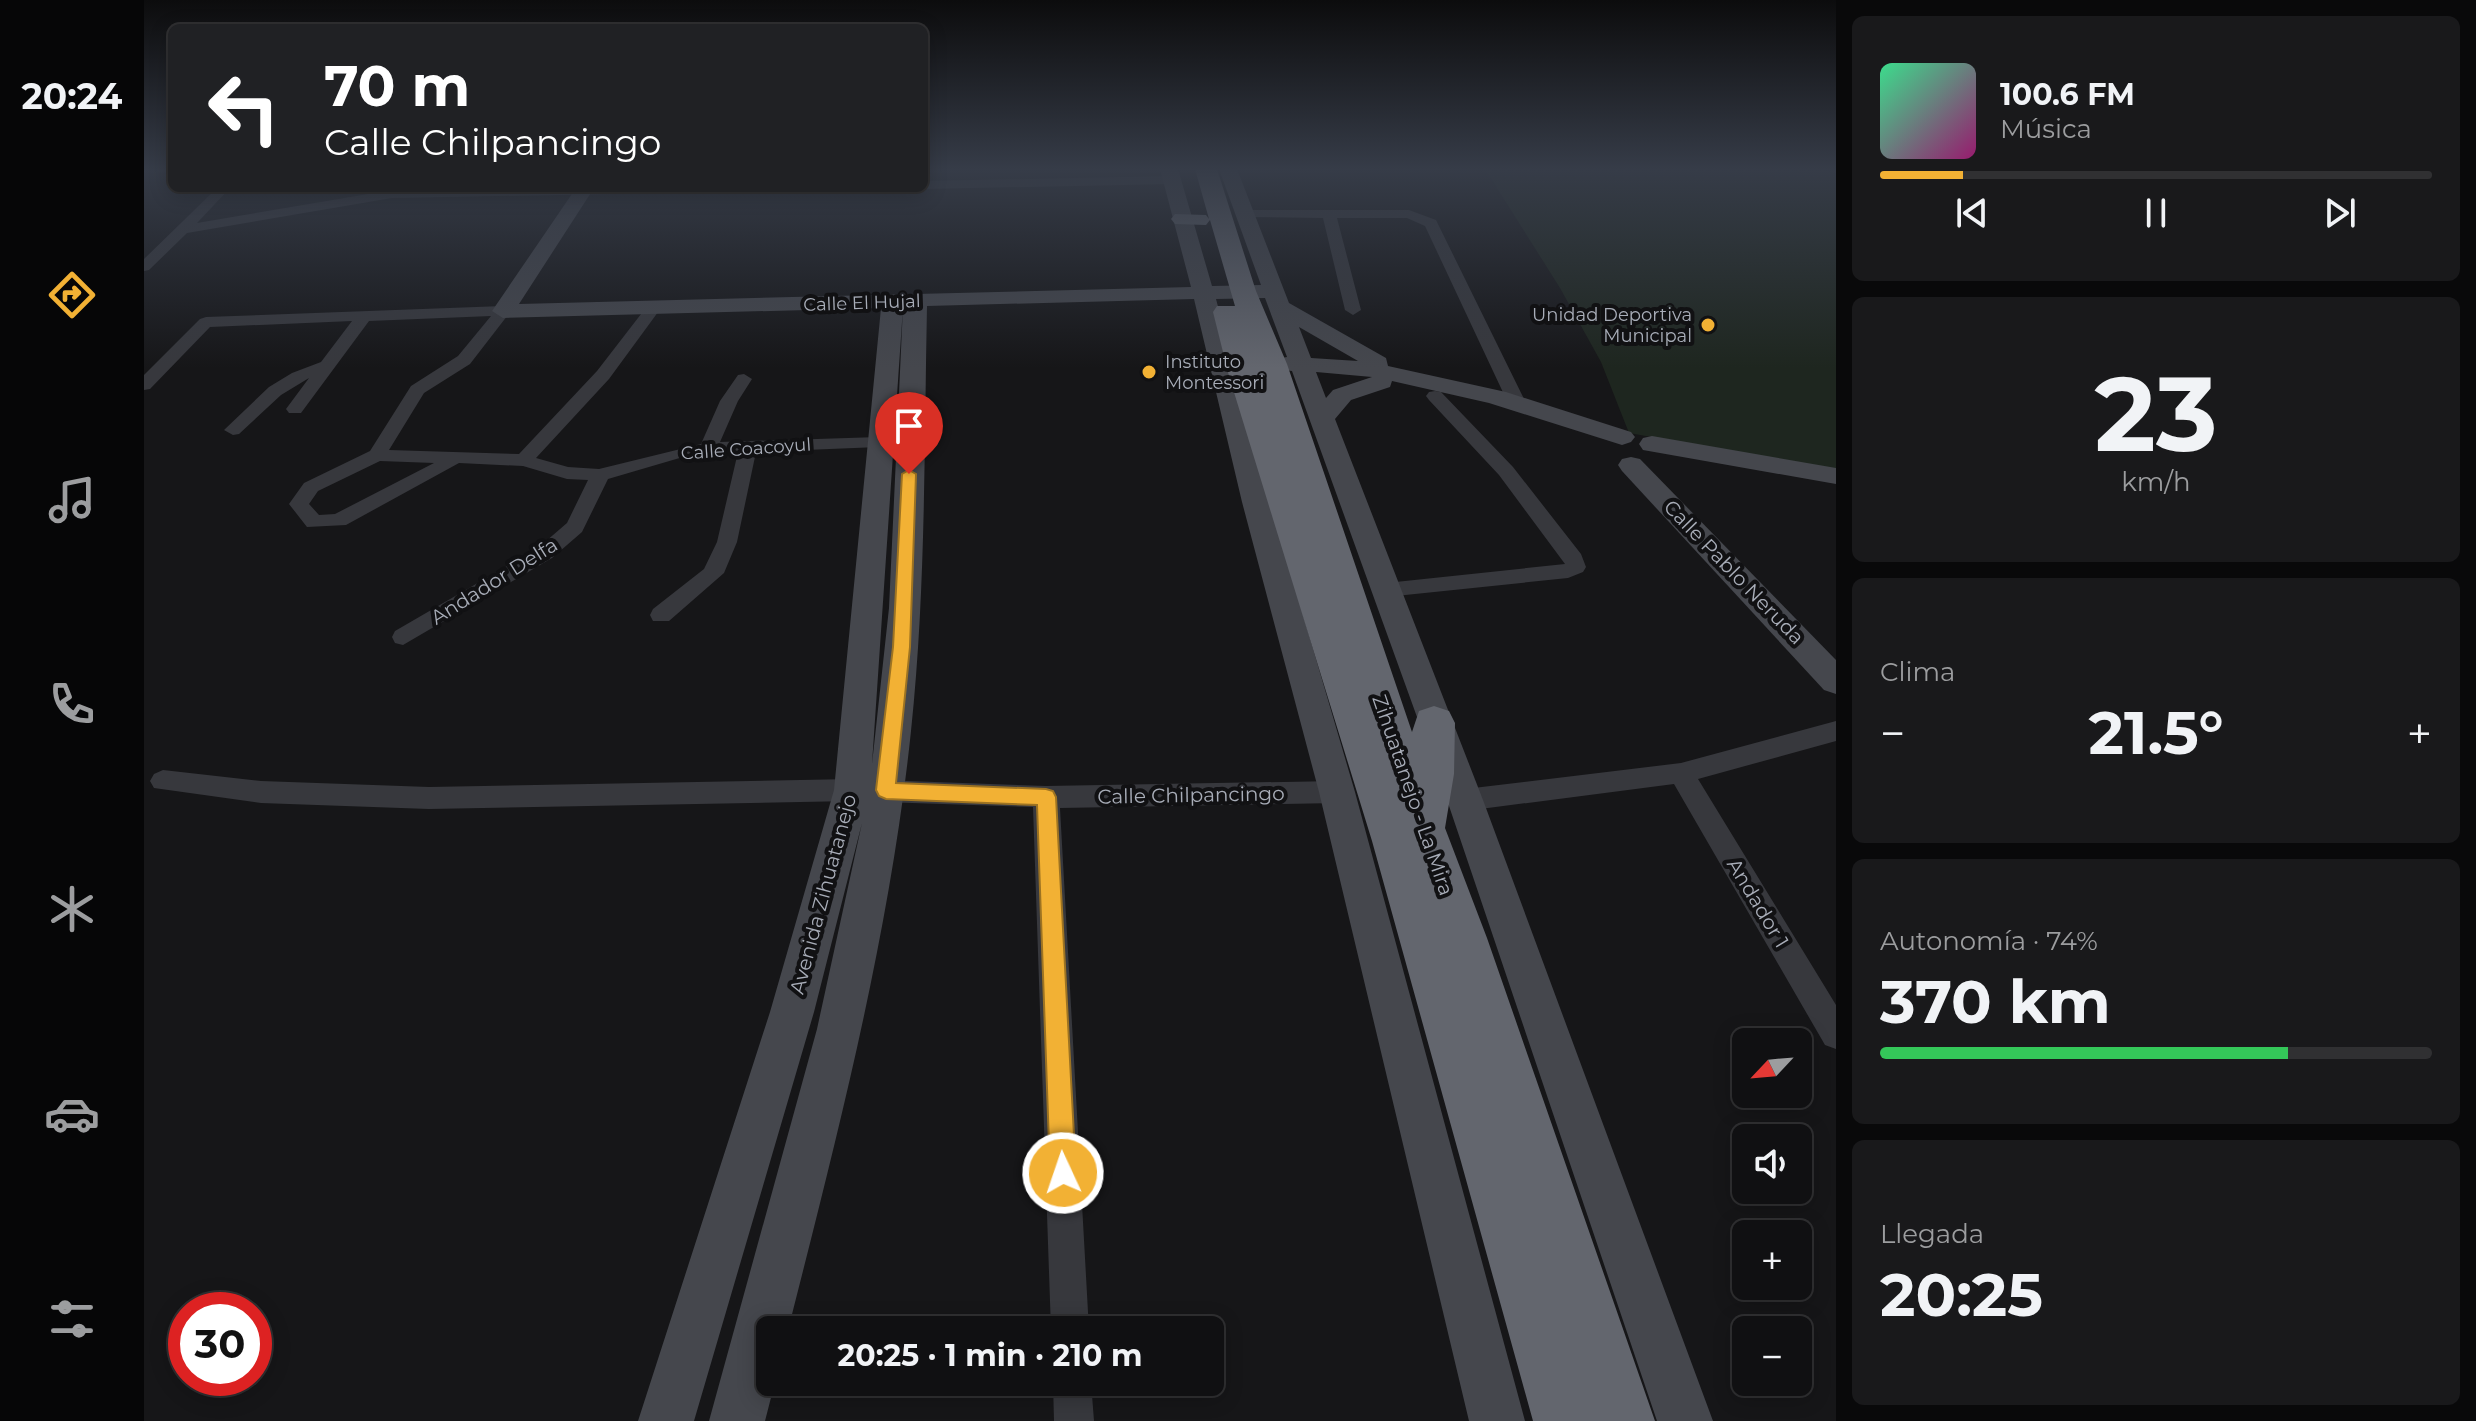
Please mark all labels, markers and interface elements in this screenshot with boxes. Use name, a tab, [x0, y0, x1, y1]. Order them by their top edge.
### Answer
text: 70 m	[324, 52, 470, 120]
icon: left	[192, 56, 296, 160]
text: 20:24	[22, 74, 122, 118]
text: 100.6 FM	[2000, 76, 2135, 113]
text: Música	[2000, 113, 2092, 145]
text: Calle Chilpancingo	[324, 120, 661, 164]
icon: previous	[1950, 191, 1994, 235]
icon: pause	[2134, 191, 2178, 235]
icon: next	[2318, 191, 2362, 235]
icon: directions	[44, 267, 100, 323]
street label: Calle El Hujal	[803, 290, 921, 316]
place label: Unidad Deportiva Municipal	[1532, 304, 1692, 347]
marker: Unidad Deportiva Municipal	[1699, 316, 1717, 334]
text: 23	[2095, 350, 2217, 477]
place label: Instituto Montessori	[1165, 351, 1264, 394]
marker: Instituto Montessori	[1140, 363, 1158, 381]
pin	[875, 392, 943, 474]
icon: arrive	[887, 404, 931, 448]
street label: Calle Coacoyul	[680, 433, 812, 465]
text: km/h	[2121, 466, 2191, 498]
icon: music	[44, 472, 100, 528]
street label: Calle Pablo Neruda	[1659, 495, 1809, 649]
street label: Andador Delfa	[426, 532, 562, 630]
text: Clima	[1880, 656, 1955, 688]
icon: phone	[44, 676, 100, 732]
street label: Zihuatanejo - La Mira	[1367, 692, 1459, 898]
text: 21.5°	[2088, 696, 2224, 769]
text: −	[1880, 706, 1905, 760]
text: +	[2407, 706, 2432, 760]
street label: Calle Chilpancingo	[1097, 781, 1285, 809]
street label: Avenida Zihuatanejo	[785, 791, 861, 997]
street label: Andador 1	[1722, 854, 1794, 952]
icon: climate	[44, 881, 100, 937]
text: Autonomía · 74%	[1880, 925, 2098, 957]
text: 370 km	[1880, 965, 2111, 1038]
north arrow	[1732, 1028, 1812, 1108]
map controls	[1732, 1028, 1812, 1396]
icon: car	[44, 1086, 100, 1142]
button: sound	[1732, 1124, 1812, 1204]
position arrow	[1021, 1131, 1105, 1215]
text: Llegada	[1880, 1218, 1984, 1250]
button: +	[1732, 1220, 1812, 1300]
text: 20:25	[1880, 1258, 2043, 1331]
icon: filters	[44, 1291, 100, 1347]
speed limit sign: 30	[168, 1292, 272, 1396]
button: −	[1732, 1316, 1812, 1396]
text: 20:25 · 1 min · 210 m	[838, 1337, 1142, 1374]

